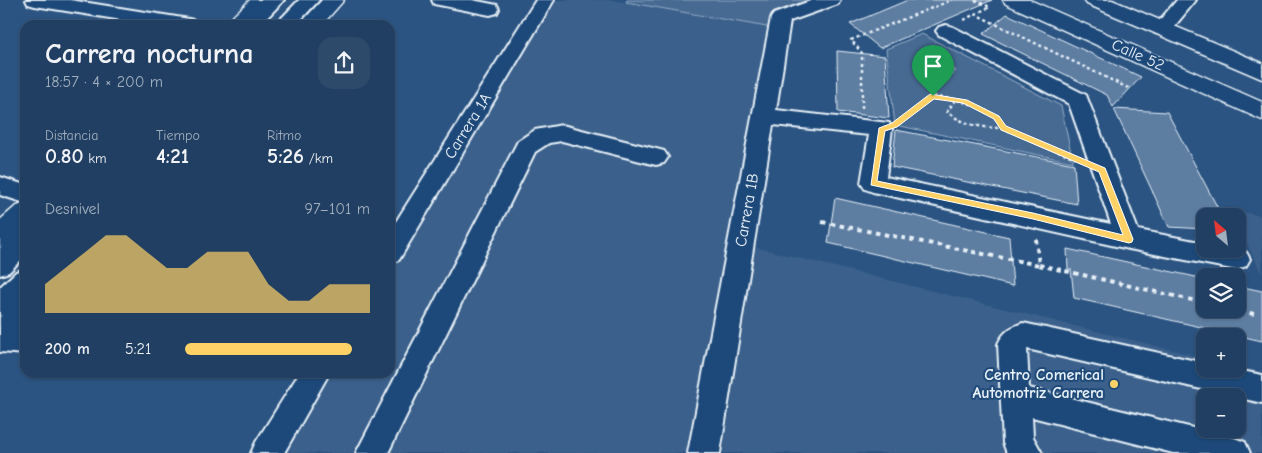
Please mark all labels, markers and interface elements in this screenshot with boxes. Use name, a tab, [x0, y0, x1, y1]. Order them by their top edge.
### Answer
street label: Calle 52	[1109, 35, 1167, 75]
button: share	[318, 37, 370, 89]
text: Carrera nocturna	[45, 38, 253, 70]
pin	[912, 45, 954, 96]
icon: arrive	[919, 52, 947, 80]
text: 18:57 · 4 × 200 m	[45, 73, 163, 91]
street label: Carrera 1A	[441, 90, 495, 162]
text: Distancia	[45, 127, 99, 144]
text: Tiempo	[156, 127, 200, 144]
text: Ritmo	[267, 127, 302, 144]
text: 0.80	[45, 144, 84, 168]
text: 4:21	[156, 144, 189, 168]
text: 5:26	[267, 144, 304, 168]
text: km	[84, 150, 107, 167]
text: /km	[304, 150, 333, 167]
street label: Carrera 1B	[732, 172, 762, 248]
text: Desnivel	[45, 200, 100, 218]
text: 97–101 m	[305, 200, 370, 218]
north arrow	[1196, 208, 1246, 258]
map controls	[1196, 208, 1246, 438]
button: layers	[1196, 268, 1246, 318]
button: +	[1196, 328, 1246, 378]
text: 200 m	[45, 340, 90, 358]
text: 5:21	[125, 340, 151, 358]
place label: Centro Comerical Automotriz Carrera	[973, 366, 1104, 402]
marker: Centro Comerical Automotriz Carrera	[1108, 378, 1120, 390]
button: −	[1196, 388, 1246, 438]

